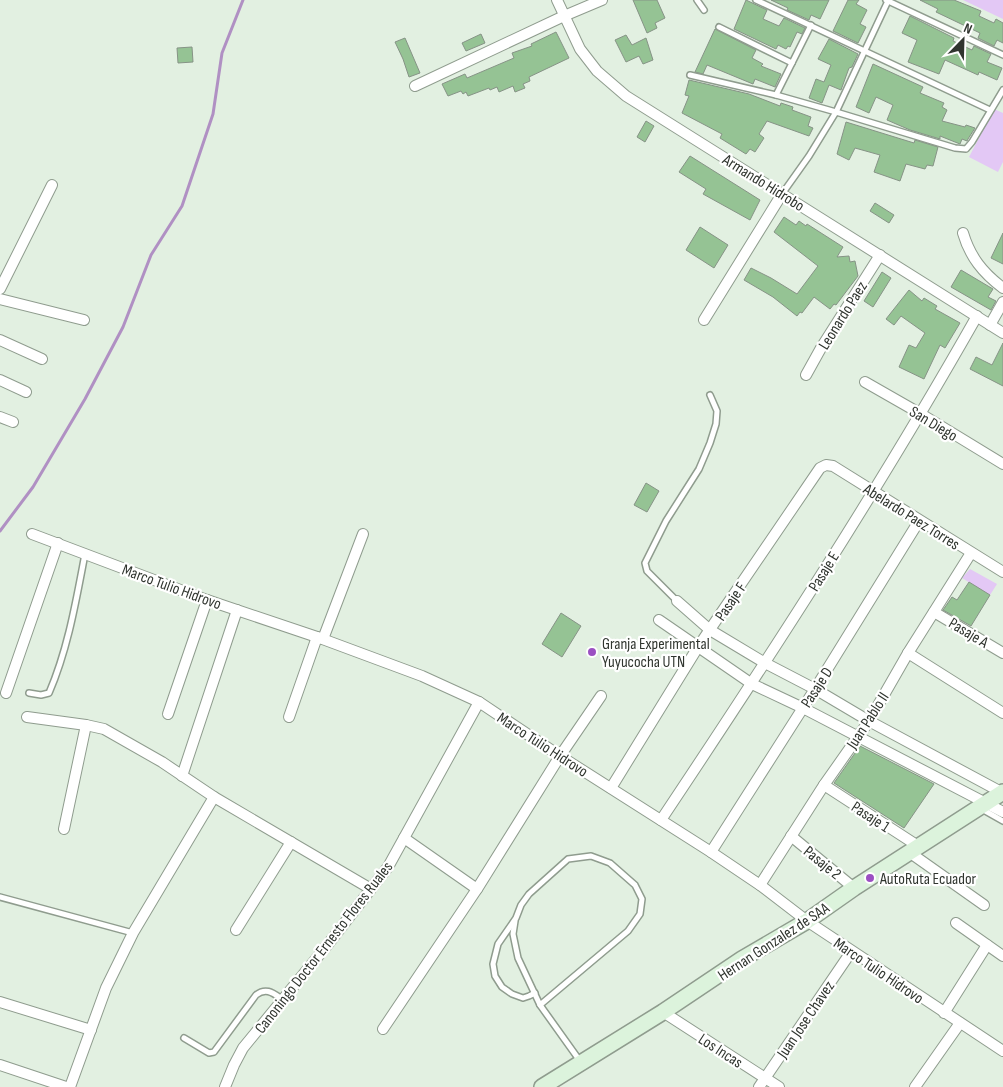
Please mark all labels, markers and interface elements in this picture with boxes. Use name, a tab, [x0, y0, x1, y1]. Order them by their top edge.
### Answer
north arrow	[938, 15, 988, 65]
text: N	[961, 19, 975, 38]
street label: Armando Hidrobo	[718, 150, 808, 216]
street label: Leonardo Paez	[815, 278, 872, 353]
street label: San Diego	[906, 403, 961, 446]
street label: Abelardo Paez Torres	[859, 480, 963, 555]
street label: Pasaje E	[805, 549, 844, 595]
street label: Marco Tulio Hidrovo	[119, 561, 224, 614]
street label: Pasaje F	[711, 579, 751, 625]
street label: Pasaje A	[945, 614, 992, 653]
place label: Granja Experimental Yuyucocha UTN	[602, 635, 710, 672]
marker: Granja Experimental Yuyucocha UTN	[586, 646, 598, 658]
street label: Pasaje D	[797, 664, 837, 712]
street label: Juan Pablo II	[842, 689, 894, 753]
street label: Marco Tulio Hidrovo	[493, 709, 591, 782]
street label: Pasaje 1	[847, 798, 893, 837]
street label: Pasaje 2	[799, 842, 845, 884]
street label: Canoningo Doctor Ernesto Flores Ruales	[251, 858, 397, 1038]
place label: AutoRuta Ecuador	[879, 870, 977, 889]
marker: AutoRuta Ecuador	[864, 872, 876, 884]
street label: Hernan Gonzalez de SAA	[715, 899, 833, 985]
street label: Marco Tulio Hidrovo	[830, 934, 927, 1008]
street label: Juan Jose Chavez	[773, 977, 839, 1063]
street label: Los Incas	[695, 1030, 746, 1073]

